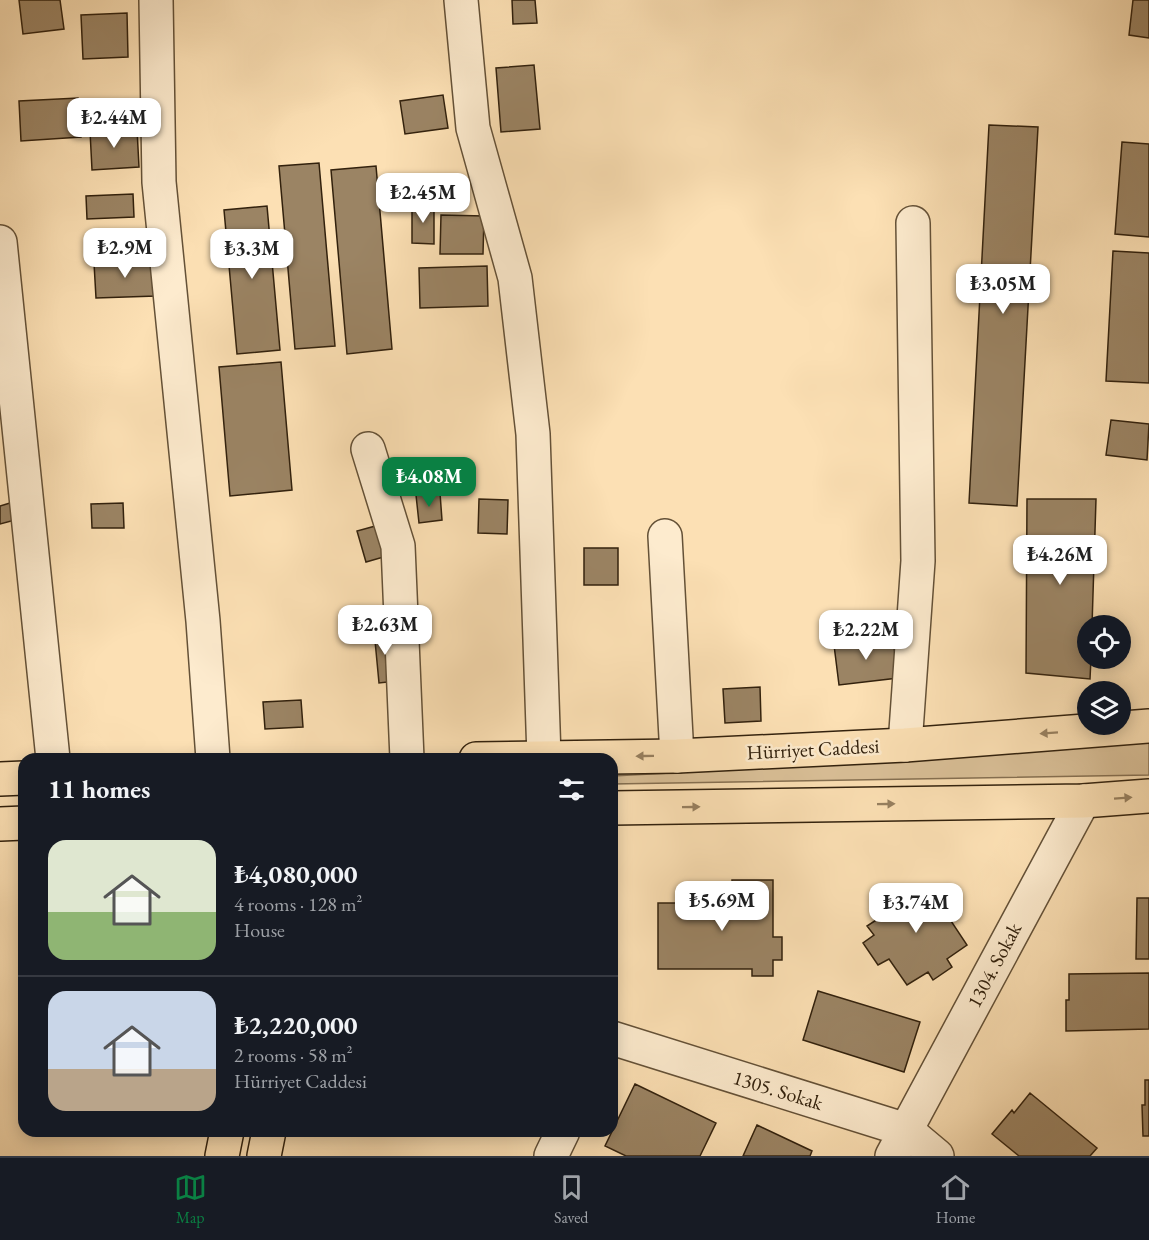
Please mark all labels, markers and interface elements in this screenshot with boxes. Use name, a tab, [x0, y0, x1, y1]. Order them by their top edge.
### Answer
pin: ₺2.44M	[65, 98, 163, 149]
text: ₺2.44M	[81, 104, 147, 130]
pin: ₺2.45M	[374, 173, 472, 224]
text: ₺2.45M	[390, 179, 456, 205]
pin: ₺2.9M	[83, 228, 167, 279]
pin: ₺3.3M	[210, 229, 294, 280]
text: ₺2.9M	[97, 234, 153, 260]
text: ₺3.3M	[224, 235, 280, 261]
pin: ₺3.05M	[954, 264, 1052, 315]
text: ₺3.05M	[970, 270, 1036, 296]
pin: ₺4.08M	[380, 457, 478, 508]
text: ₺4.08M	[396, 463, 462, 489]
pin: ₺4.26M	[1011, 535, 1109, 586]
text: ₺4.26M	[1027, 541, 1093, 567]
pin: ₺2.63M	[336, 605, 434, 656]
pin: ₺2.22M	[817, 610, 915, 661]
text: ₺2.63M	[352, 611, 418, 637]
map controls	[1077, 615, 1131, 735]
button: locate	[1077, 615, 1131, 669]
text: ₺2.22M	[833, 616, 899, 642]
button: layers	[1077, 681, 1131, 735]
one-way arrow	[1039, 729, 1058, 738]
street label: Hürriyet Caddesi	[746, 733, 880, 765]
one-way arrow	[635, 751, 654, 761]
text: 11 homes	[48, 772, 150, 806]
icon: filters	[555, 773, 588, 806]
one-way arrow	[1114, 793, 1133, 803]
one-way arrow	[877, 799, 896, 809]
one-way arrow	[682, 802, 701, 812]
text: ₺4,080,000	[234, 857, 357, 891]
icon: home	[96, 864, 168, 936]
pin: ₺5.69M	[673, 881, 771, 932]
pin: ₺3.74M	[867, 883, 965, 934]
text: ₺5.69M	[689, 887, 755, 913]
text: ₺3.74M	[883, 889, 949, 915]
text: 4 rooms · 128 m²	[234, 891, 362, 917]
text: House	[234, 917, 285, 943]
street label: 1304. Sokak	[961, 917, 1028, 1012]
text: ₺2,220,000	[234, 1008, 357, 1042]
icon: home	[96, 1015, 168, 1087]
text: 2 rooms · 58 m²	[234, 1042, 353, 1068]
street label: 1305. Sokak	[730, 1064, 827, 1116]
text: Hürriyet Caddesi	[234, 1068, 367, 1094]
tab: Map	[174, 1171, 207, 1228]
tab: Saved	[554, 1171, 588, 1228]
tab: Home	[936, 1171, 975, 1228]

